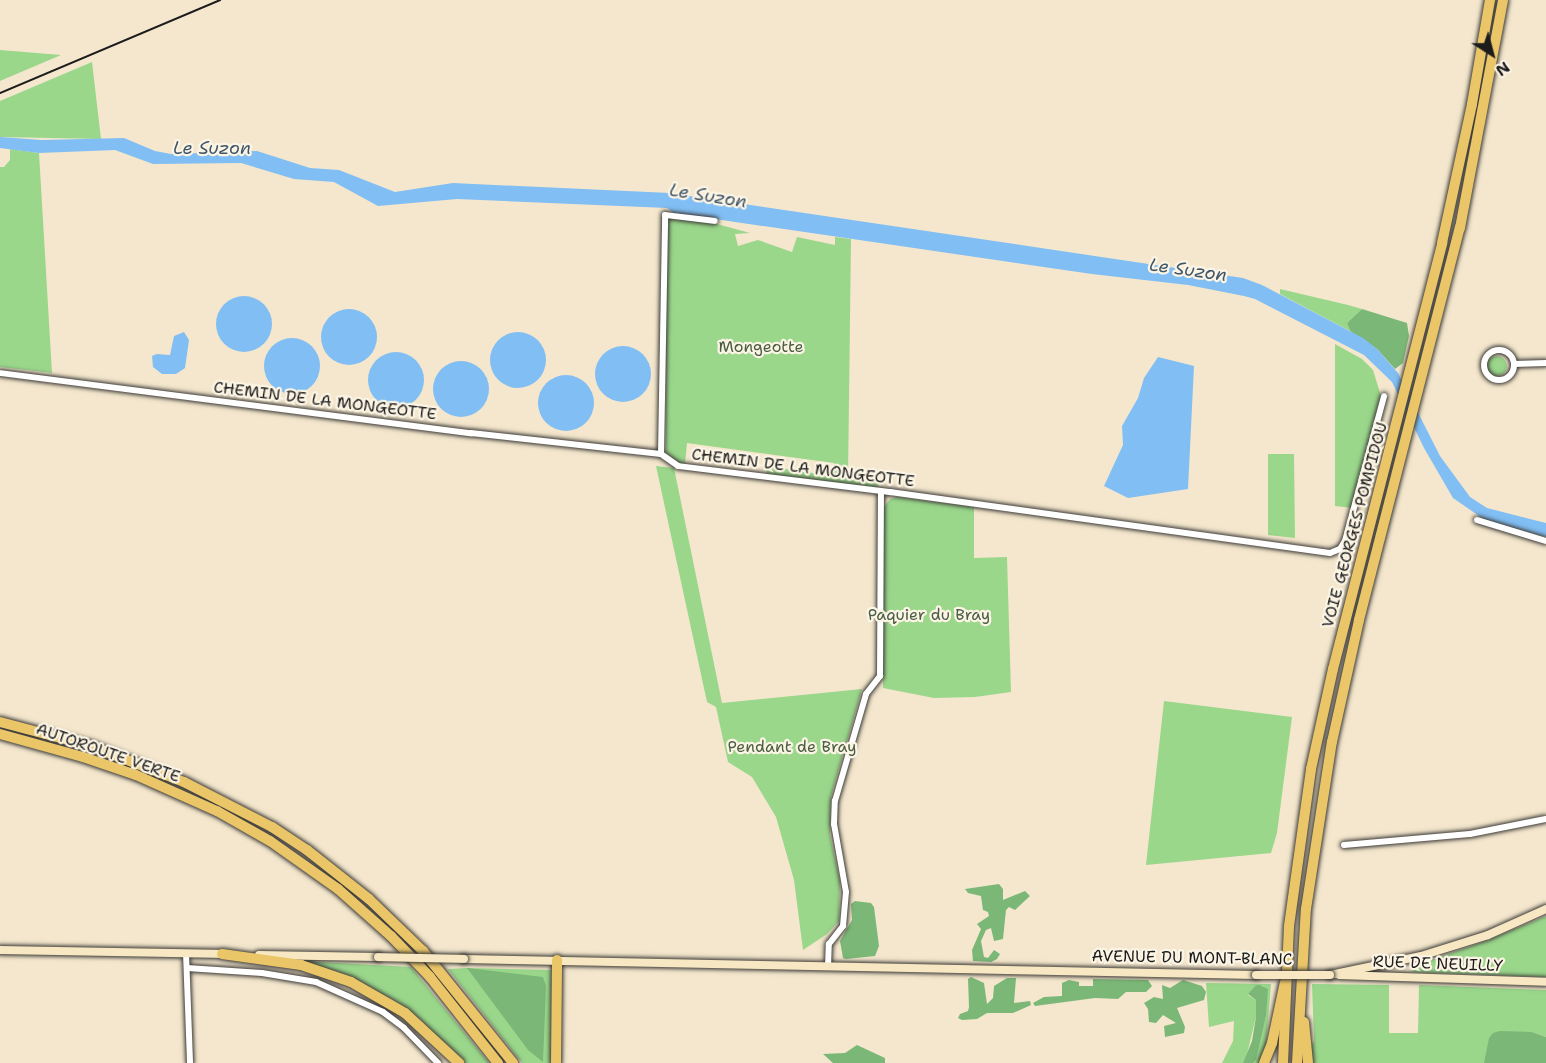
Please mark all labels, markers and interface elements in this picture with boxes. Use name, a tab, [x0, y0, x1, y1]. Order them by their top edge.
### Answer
north arrow	[1462, 24, 1522, 84]
text: N	[1492, 57, 1514, 81]
water label: Le Suzon	[173, 137, 251, 159]
water label: Le Suzon	[668, 179, 748, 213]
water label: Le Suzon	[1148, 254, 1228, 286]
park label: Mongeotte	[718, 337, 804, 357]
street label: CHEMIN DE LA MONGEOTTE	[212, 378, 438, 424]
street label: VOIE GEORGES POMPIDOU	[1318, 420, 1392, 630]
street label: CHEMIN DE LA MONGEOTTE	[690, 445, 916, 491]
park label: Paquier du Bray	[868, 605, 990, 625]
street label: AUTOROUTE VERTE	[34, 719, 182, 787]
park label: Pendant de Bray	[728, 737, 856, 757]
street label: AVENUE DU MONT-BLANC	[1091, 947, 1293, 969]
street label: RUE DE NEUILLY	[1372, 952, 1504, 976]

